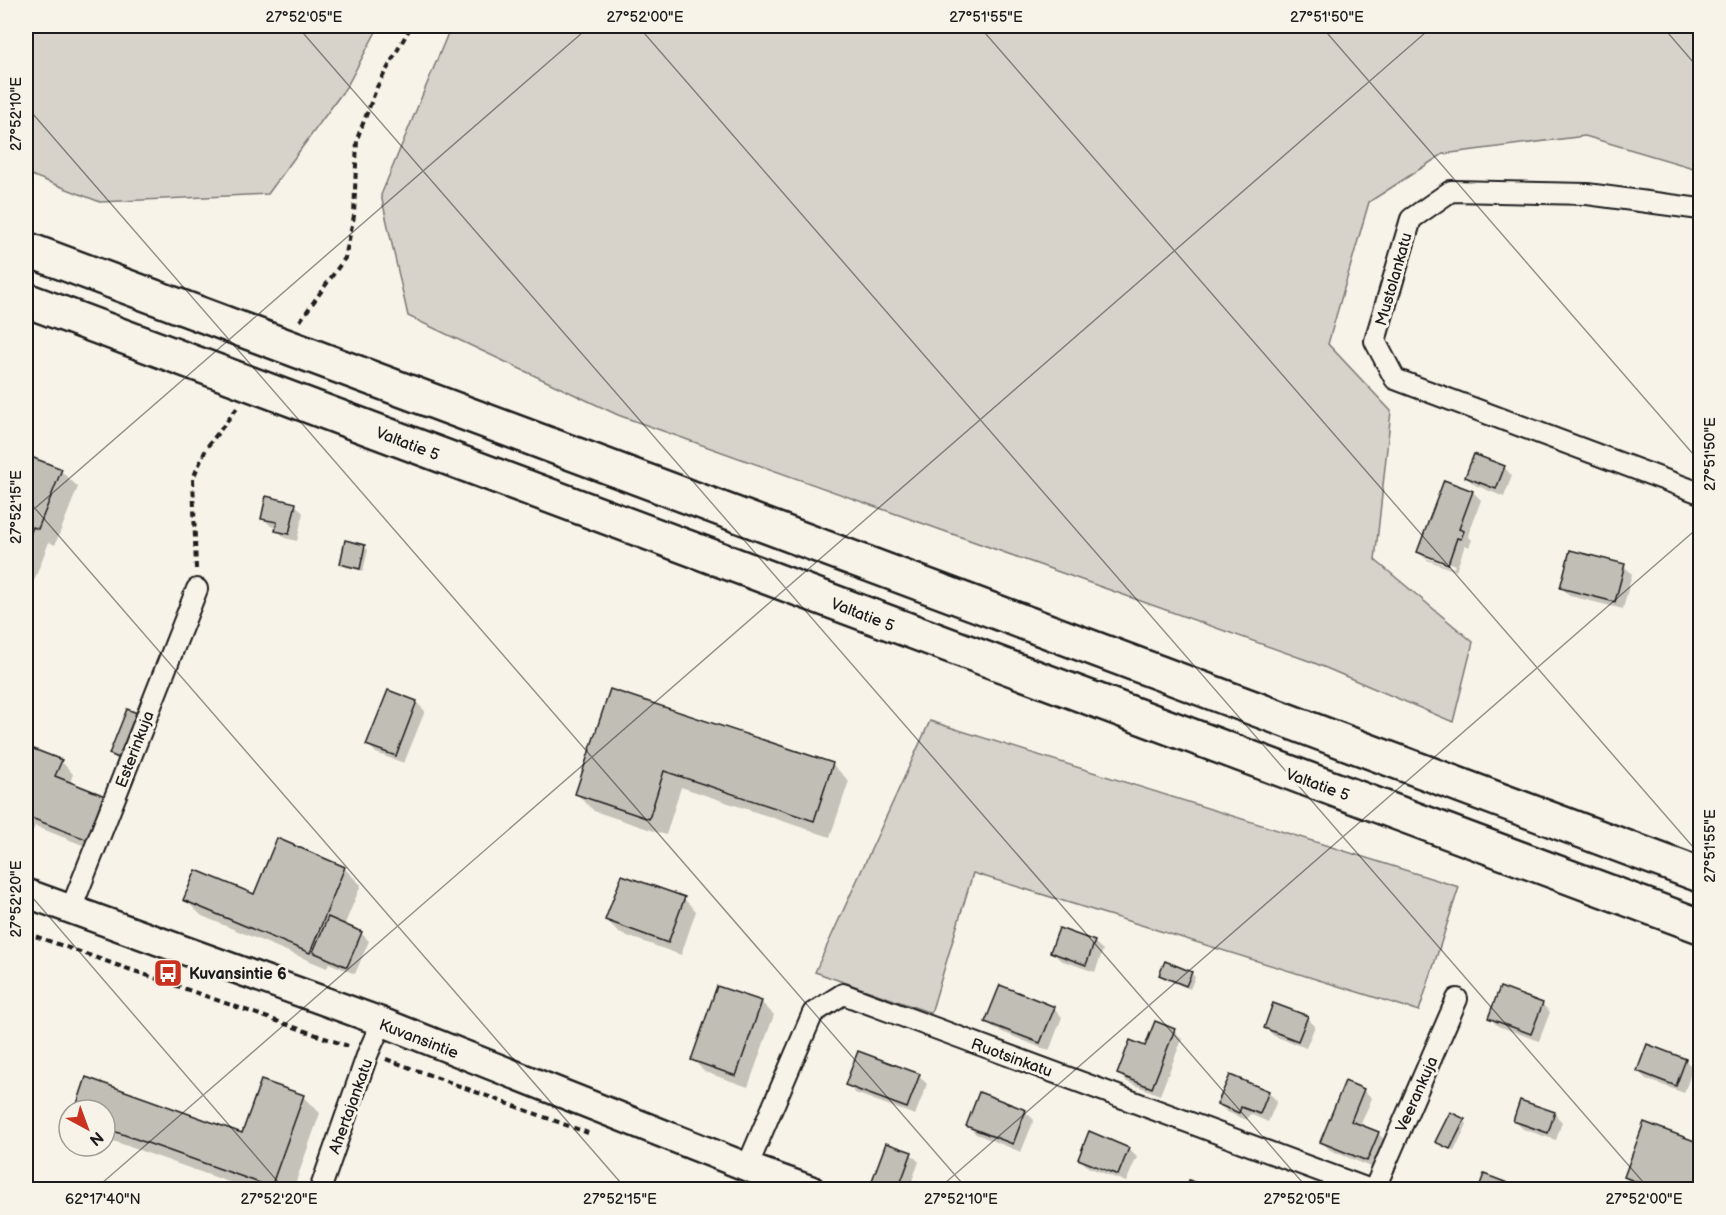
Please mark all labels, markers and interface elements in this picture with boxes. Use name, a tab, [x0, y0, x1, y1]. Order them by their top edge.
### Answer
text: 27°52'05"E	[266, 8, 343, 27]
text: 27°52'00"E	[606, 8, 684, 27]
text: 27°51'55"E	[949, 8, 1023, 27]
text: 27°51'50"E	[1290, 8, 1364, 27]
text: 27°52'10"E	[7, 77, 26, 151]
street label: Mustolankatu	[1372, 231, 1417, 328]
text: 27°51'50"E	[1701, 417, 1720, 491]
street label: Valtatie 5	[373, 424, 442, 465]
text: 27°52'15"E	[7, 470, 26, 544]
street label: Valtatie 5	[828, 595, 897, 636]
street label: Esterinkuja	[112, 709, 159, 790]
street label: Valtatie 5	[1283, 765, 1352, 806]
text: 27°51'55"E	[1701, 809, 1720, 883]
text: 27°52'20"E	[7, 860, 26, 938]
bus stop icon: Kuvansintie 6	[152, 957, 184, 989]
place label: Kuvansintie 6	[189, 965, 287, 984]
street label: Kuvansintie	[376, 1016, 461, 1063]
street label: Ruotsinkatu	[968, 1035, 1055, 1082]
street label: Veerankuja	[1392, 1054, 1442, 1135]
street label: Ahertajankatu	[325, 1056, 377, 1157]
north arrow	[57, 1098, 117, 1158]
text: N	[85, 1127, 107, 1149]
text: 62°17'40"N	[65, 1190, 141, 1209]
text: 27°52'20"E	[240, 1190, 318, 1209]
text: 27°52'15"E	[583, 1190, 657, 1209]
text: 27°52'10"E	[924, 1190, 998, 1209]
text: 27°52'05"E	[1264, 1190, 1341, 1209]
text: 27°52'00"E	[1605, 1190, 1683, 1209]

